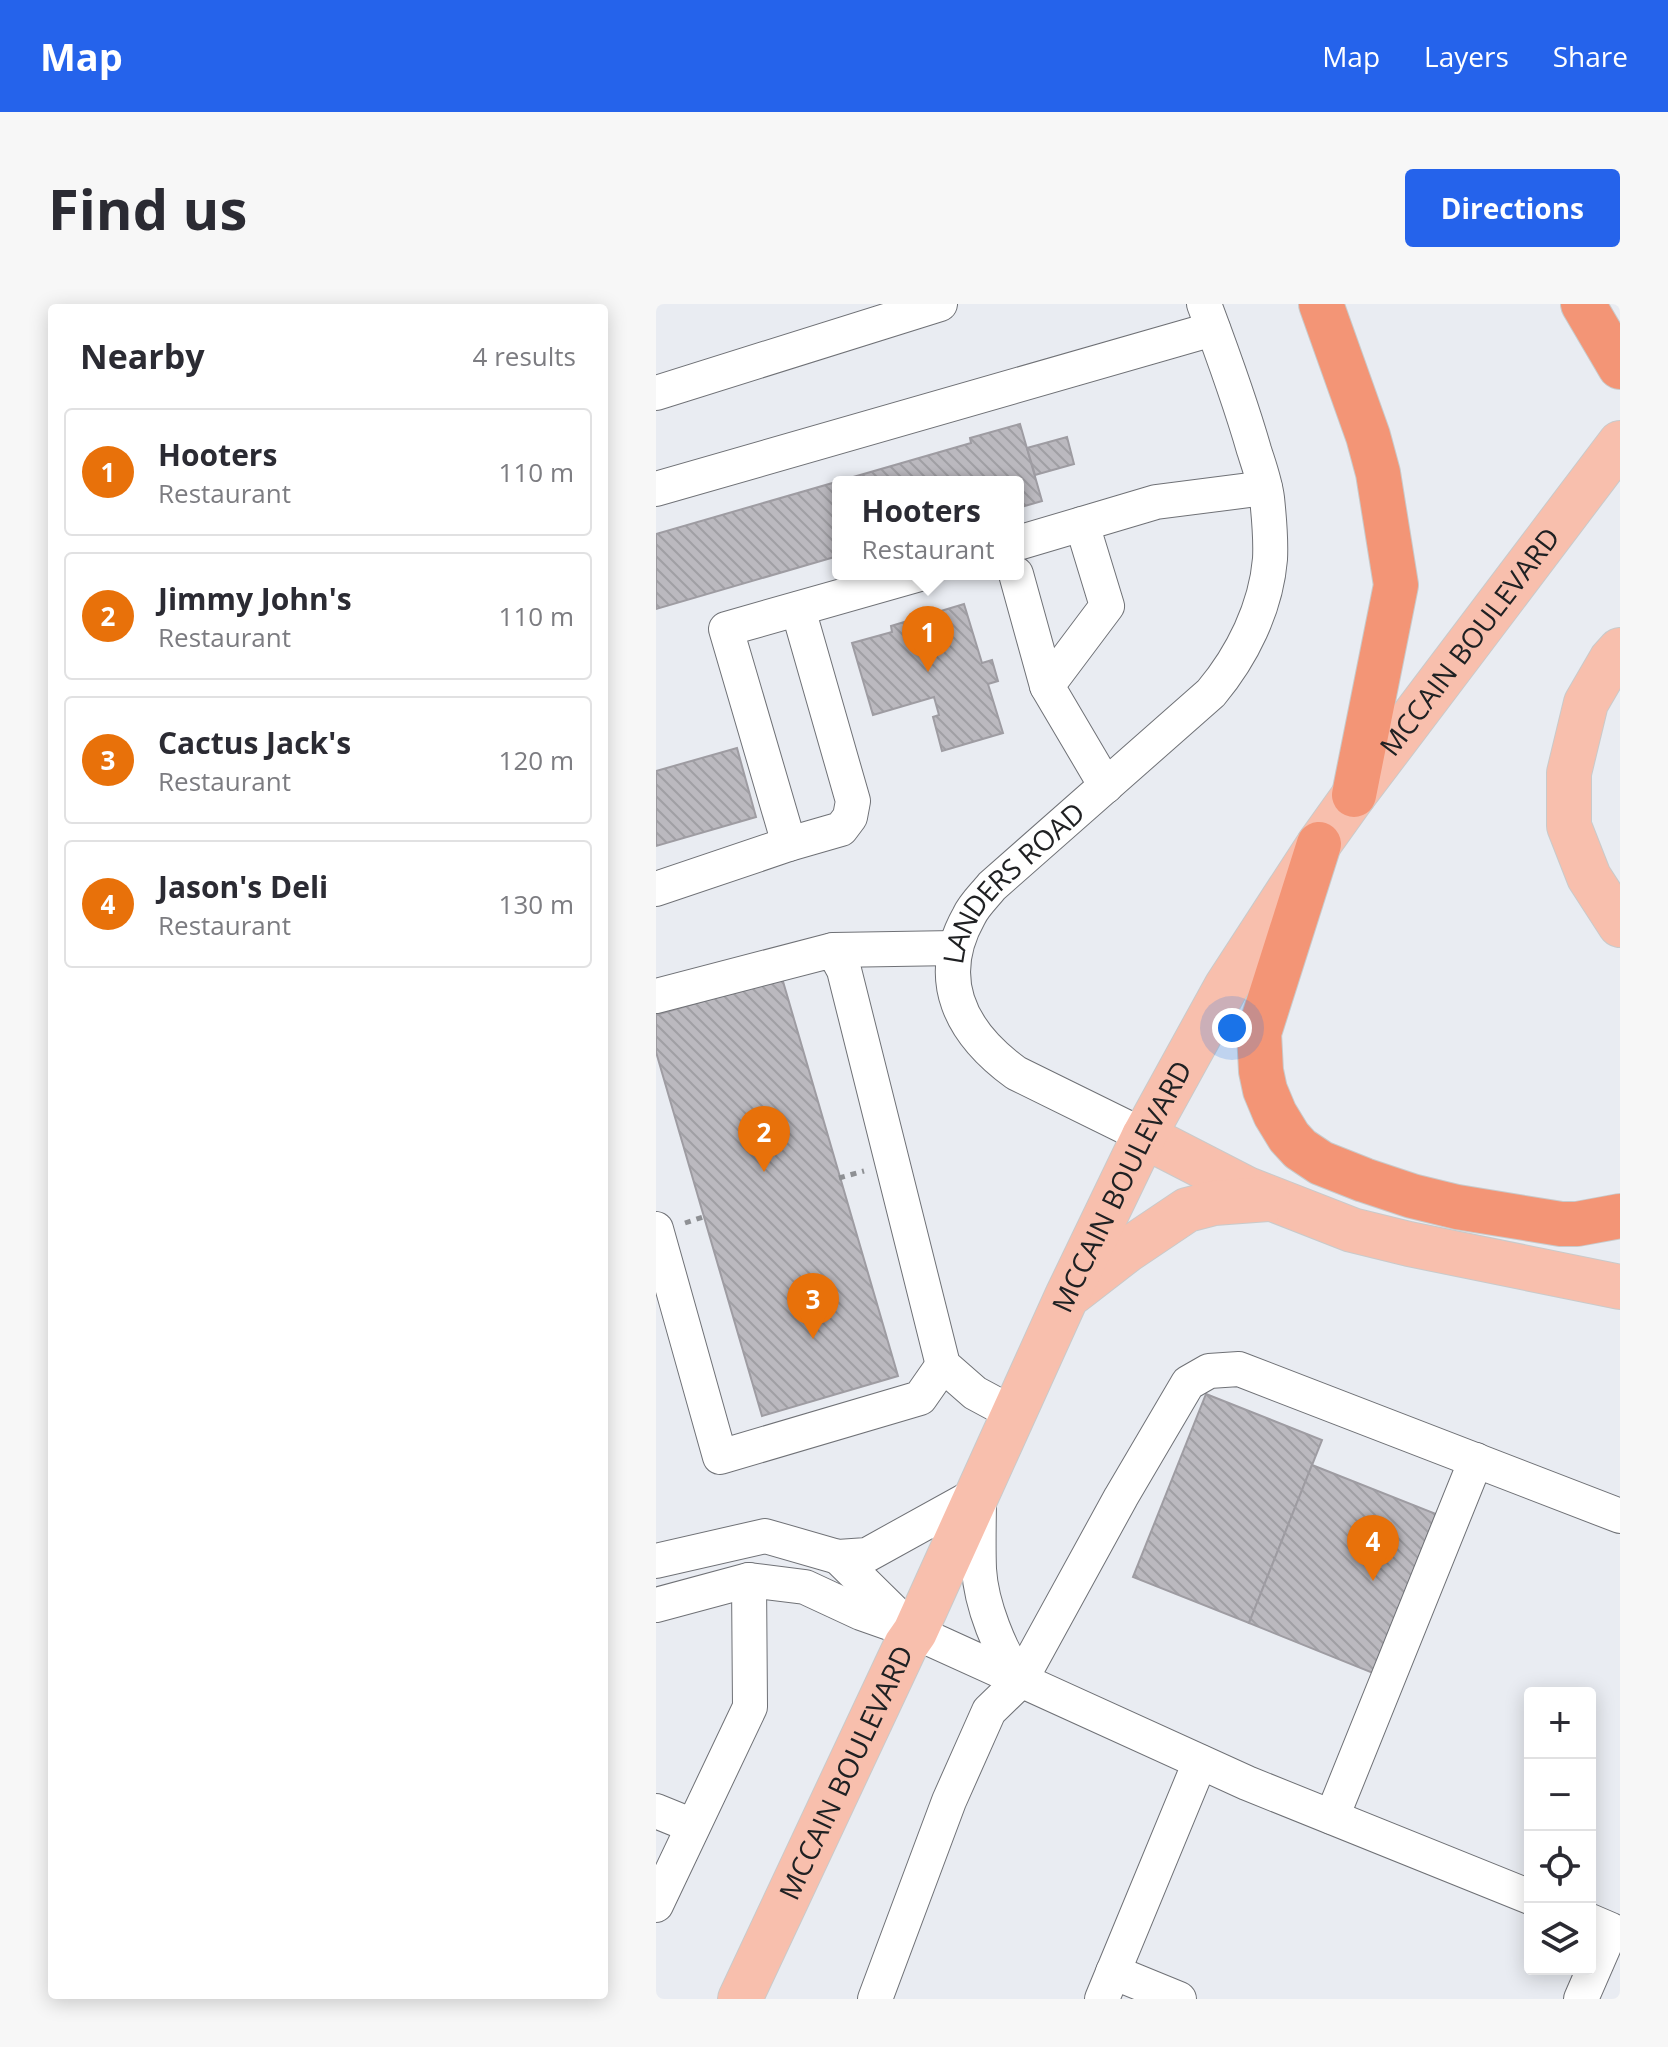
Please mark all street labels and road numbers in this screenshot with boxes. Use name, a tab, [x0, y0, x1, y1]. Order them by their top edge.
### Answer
street label: MCCAIN BOULEVARD	[1370, 519, 1568, 763]
street label: LANDERS ROAD	[933, 793, 1092, 967]
street label: MCCAIN BOULEVARD	[1042, 1053, 1200, 1318]
street label: MCCAIN BOULEVARD	[769, 1639, 921, 1906]

